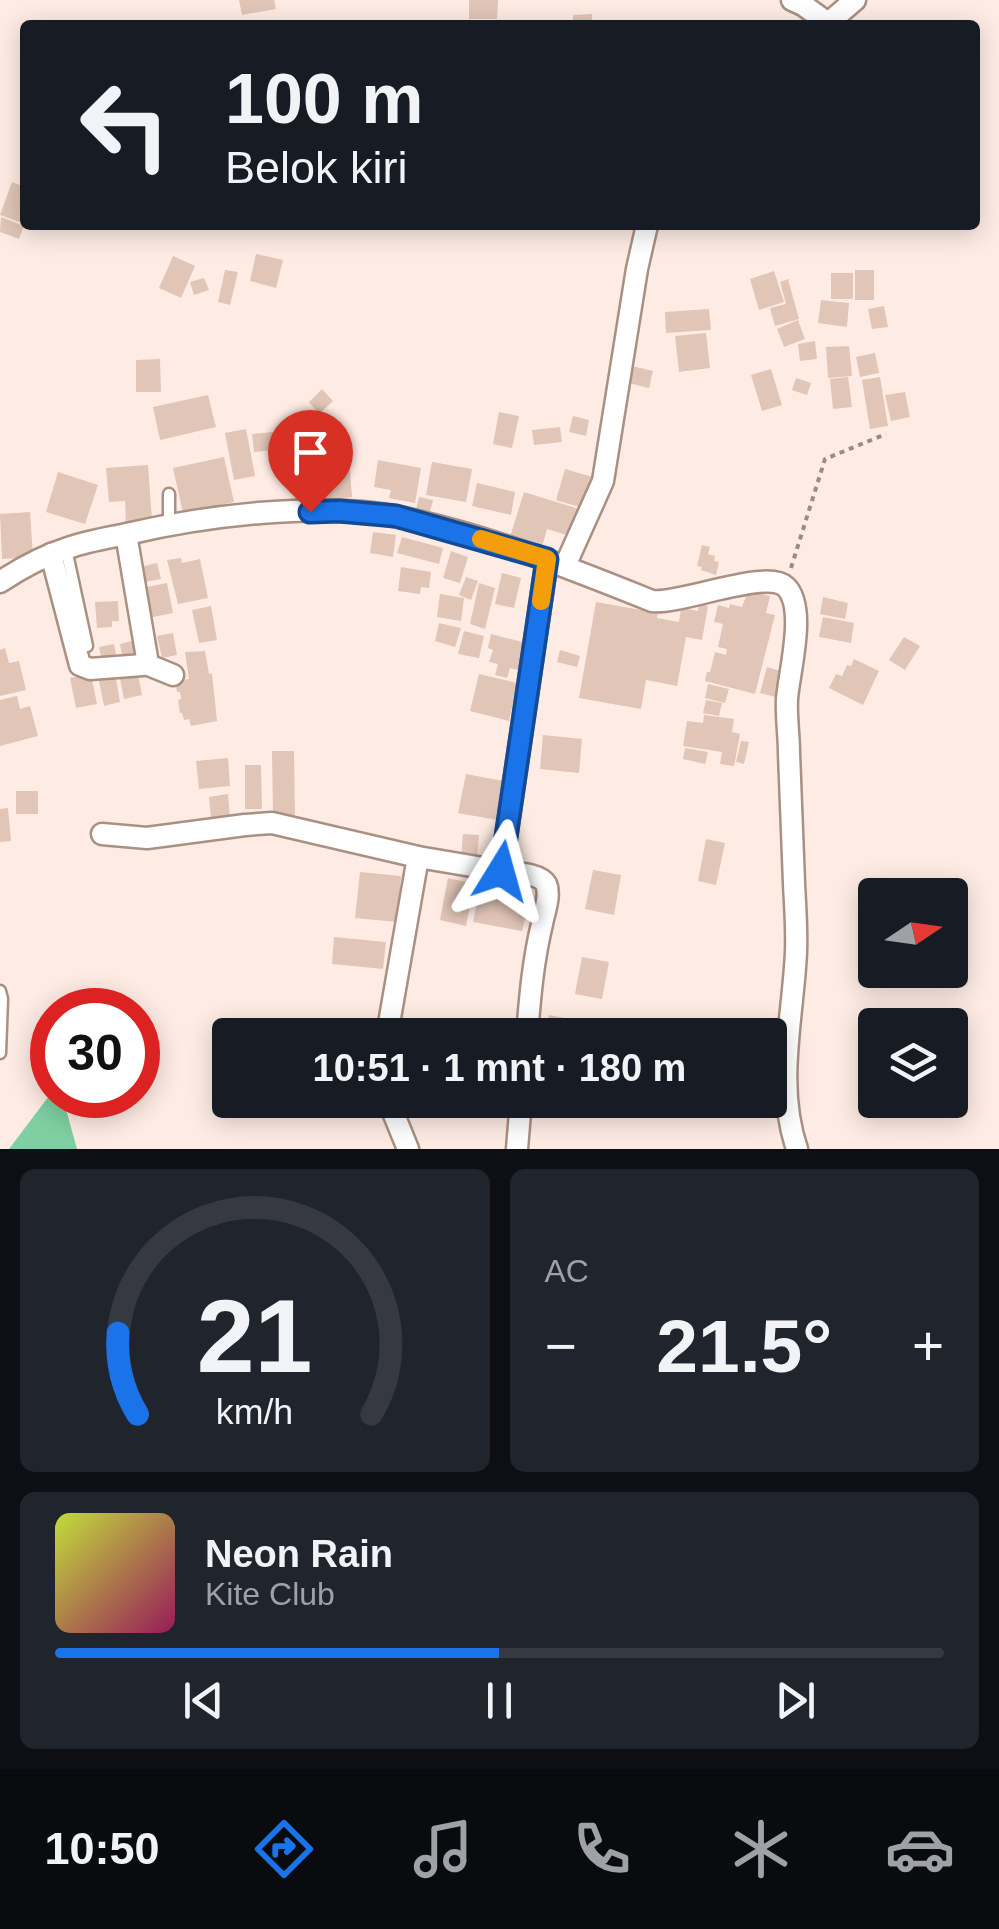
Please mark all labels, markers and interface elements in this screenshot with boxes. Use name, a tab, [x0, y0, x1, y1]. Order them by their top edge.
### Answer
icon: left	[60, 60, 190, 190]
text: 100 m	[225, 60, 423, 138]
text: Belok kiri	[225, 142, 408, 193]
pin	[268, 410, 353, 513]
icon: arrive	[283, 425, 338, 480]
position arrow	[449, 819, 553, 923]
north arrow	[858, 878, 968, 988]
map controls	[858, 878, 968, 1118]
speed limit sign: 30	[30, 988, 160, 1118]
button: layers	[858, 1008, 968, 1118]
text: 10:51 · 1 mnt · 180 m	[313, 1047, 686, 1089]
text: AC	[545, 1253, 589, 1289]
text: 21	[197, 1278, 313, 1394]
text: 21.5°	[656, 1304, 832, 1388]
text: −	[545, 1315, 577, 1377]
text: +	[912, 1315, 944, 1377]
text: km/h	[216, 1392, 293, 1432]
text: Neon Rain	[205, 1533, 393, 1575]
text: Kite Club	[205, 1576, 335, 1612]
icon: previous	[176, 1673, 231, 1728]
icon: pause	[472, 1673, 527, 1728]
icon: next	[768, 1673, 823, 1728]
icon: directions	[249, 1814, 319, 1884]
icon: music	[408, 1814, 478, 1884]
icon: phone	[567, 1814, 637, 1884]
icon: climate	[726, 1814, 796, 1884]
icon: car	[885, 1814, 955, 1884]
text: 10:50	[44, 1823, 160, 1874]

